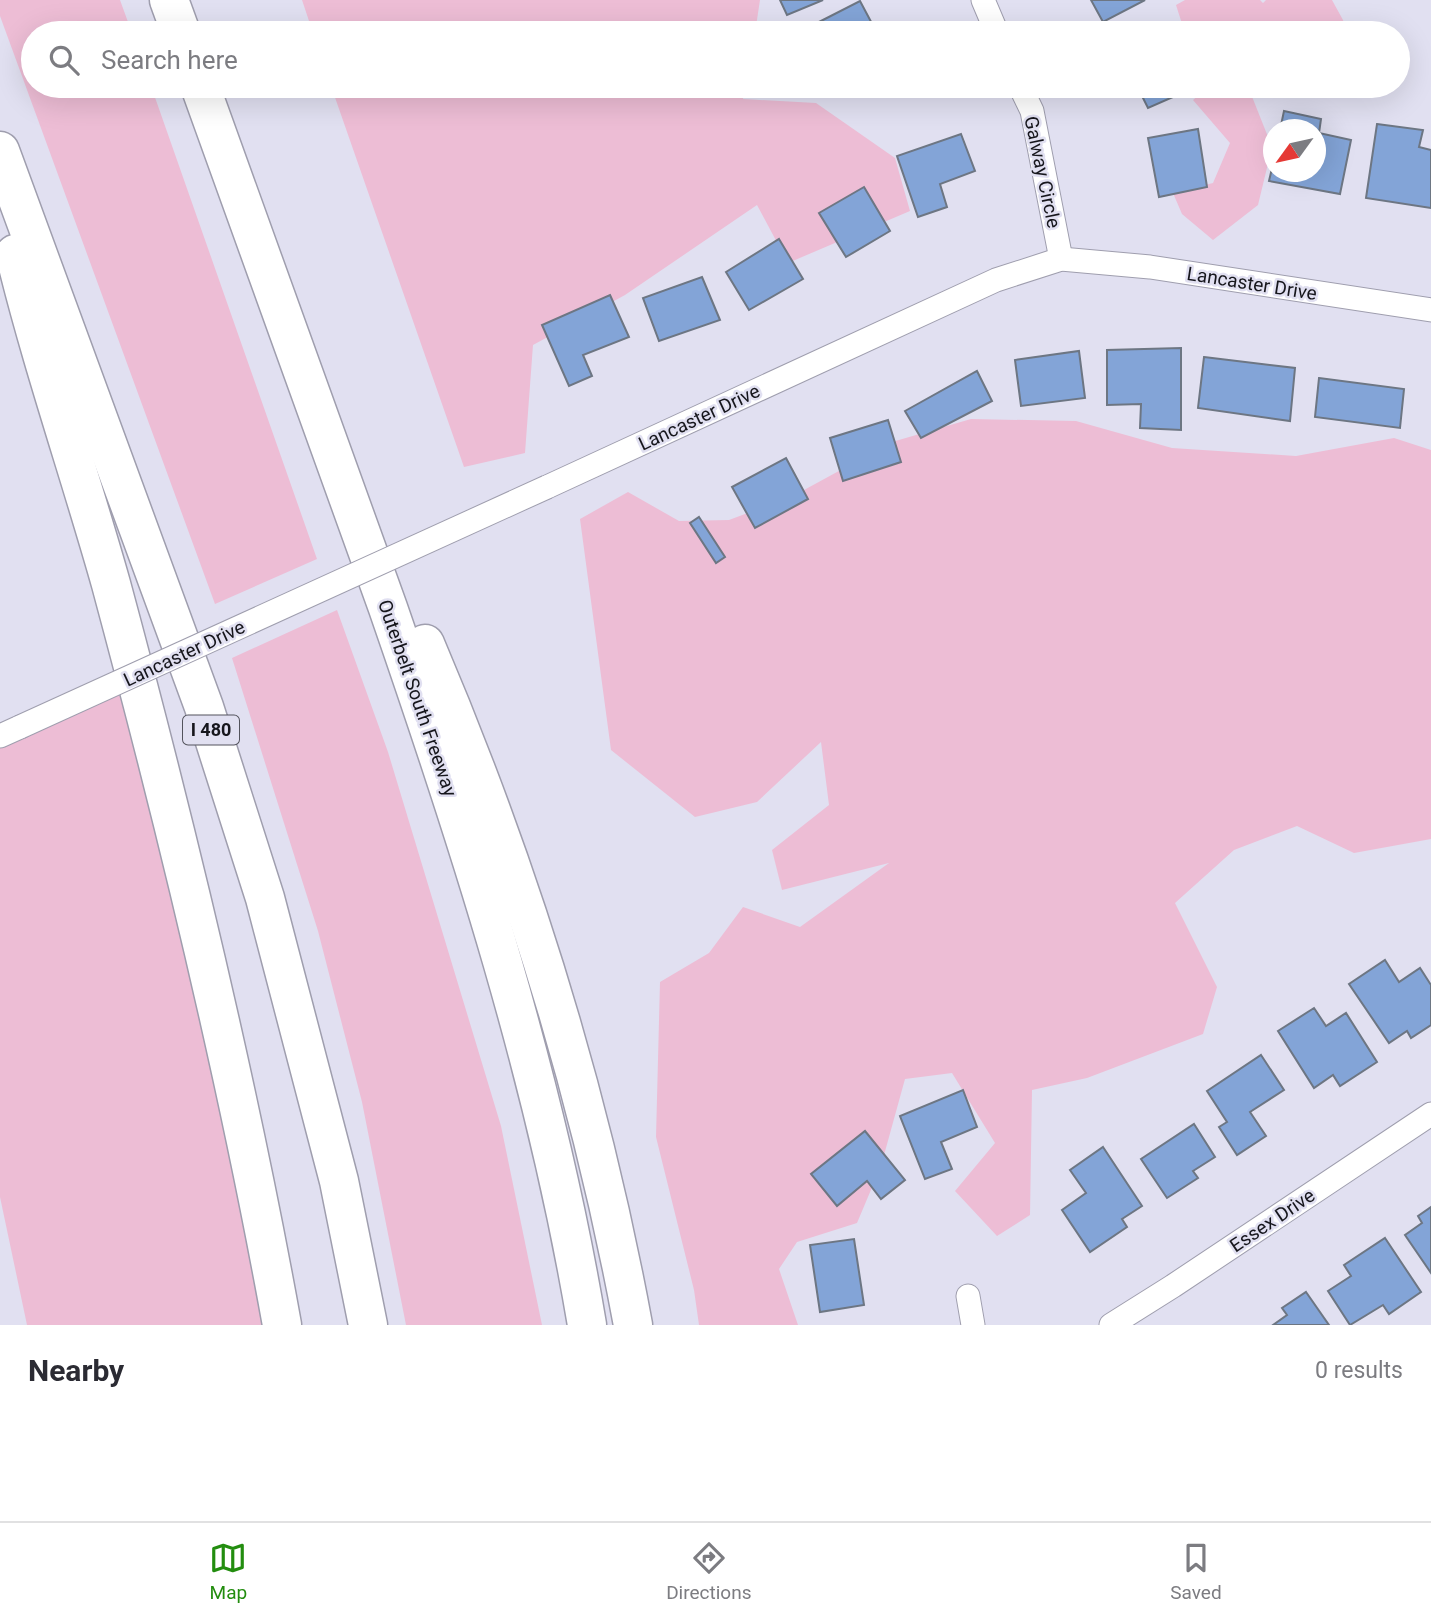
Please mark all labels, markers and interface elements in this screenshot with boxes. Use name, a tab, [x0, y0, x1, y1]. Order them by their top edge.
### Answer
search box	[21, 21, 1410, 98]
icon: search	[45, 41, 83, 79]
text: Search here	[101, 45, 238, 75]
street label: Galway Circle	[1019, 114, 1066, 230]
north arrow	[1263, 119, 1326, 182]
street label: Lancaster Drive	[1185, 262, 1319, 305]
street label: Lancaster Drive	[635, 379, 764, 456]
street label: Outerbelt South Freeway	[373, 597, 462, 800]
street label: Lancaster Drive	[120, 615, 249, 692]
road number: I 480	[183, 716, 239, 744]
street label: Essex Drive	[1226, 1184, 1319, 1257]
text: Nearby	[28, 1353, 124, 1388]
text: 0 results	[1315, 1357, 1403, 1384]
tab: Map	[209, 1539, 247, 1604]
tab: Directions	[666, 1539, 751, 1604]
tab: Saved	[1170, 1539, 1222, 1604]

